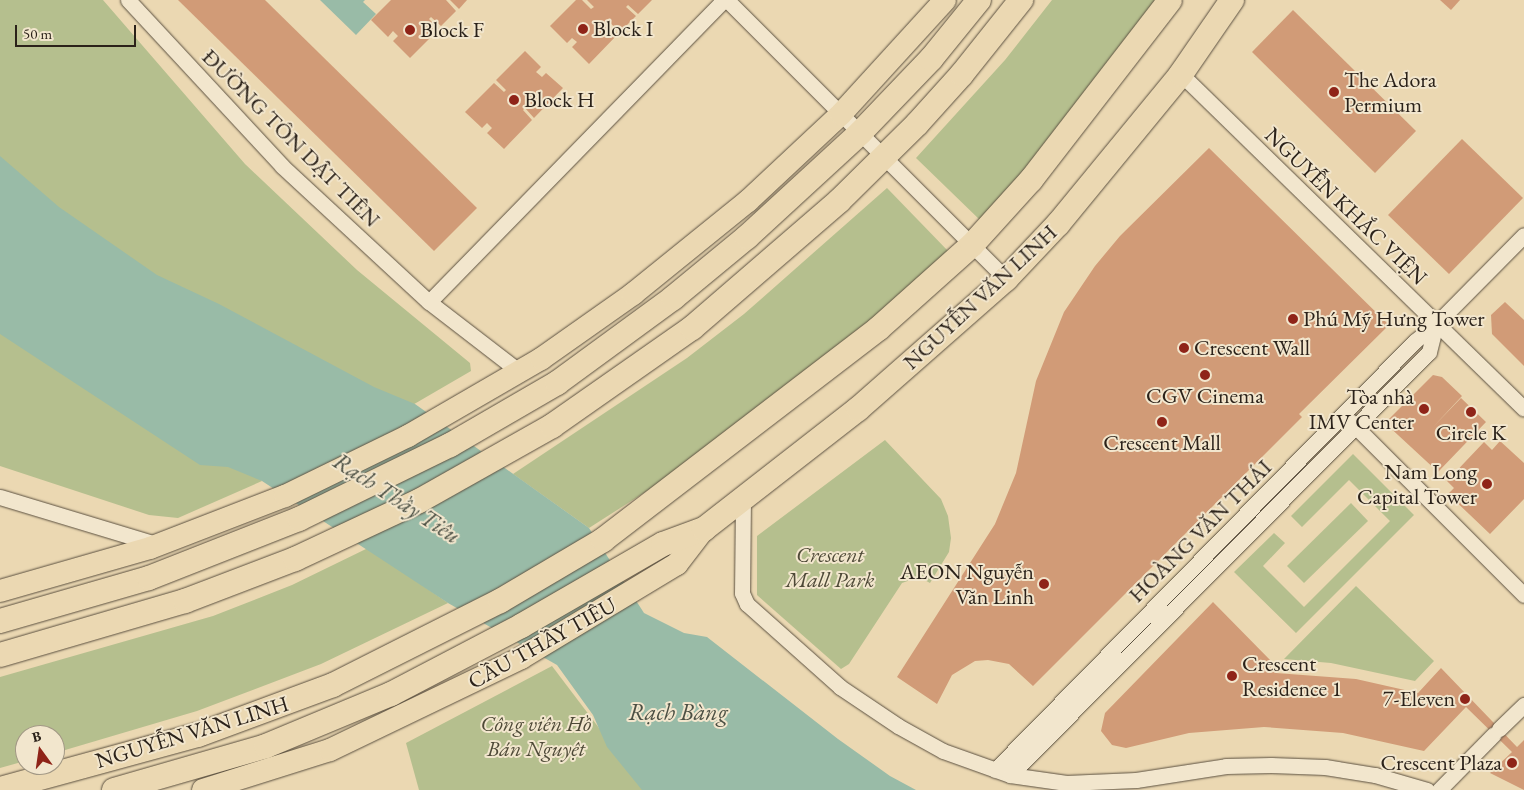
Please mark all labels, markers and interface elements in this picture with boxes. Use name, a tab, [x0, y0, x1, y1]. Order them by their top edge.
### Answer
scale bar	[18, 15, 139, 47]
place label: Block I	[593, 16, 653, 42]
place label: Block F	[420, 17, 484, 43]
marker: Block I	[577, 23, 589, 35]
text: 50 m	[23, 24, 52, 43]
marker: Block F	[404, 24, 416, 36]
street label: ĐƯỜNG TÔN DẬT TIÊN	[197, 44, 385, 232]
place label: The Adora Permium	[1344, 66, 1436, 118]
marker: The Adora Permium	[1328, 86, 1340, 98]
place label: Block H	[524, 87, 595, 113]
marker: Block H	[508, 94, 520, 106]
street label: NGUYỄN KHẮC VIỆN	[1259, 122, 1433, 290]
street label: NGUYỄN VĂN LINH	[898, 219, 1062, 375]
place label: Phú Mỹ Hưng Tower	[1303, 306, 1485, 332]
marker: Phú Mỹ Hưng Tower	[1287, 313, 1299, 325]
place label: Crescent Wall	[1194, 335, 1310, 361]
marker: Crescent Wall	[1178, 342, 1190, 354]
marker: CGV Cinema	[1199, 369, 1211, 381]
place label: CGV Cinema	[1146, 383, 1264, 409]
place label: Tòa nhà IMV Center	[1309, 383, 1414, 434]
marker: Tòa nhà IMV Center	[1418, 403, 1430, 415]
marker: Circle K	[1465, 406, 1477, 418]
marker: Crescent Mall	[1156, 416, 1168, 428]
place label: Circle K	[1436, 420, 1506, 446]
place label: Crescent Mall	[1103, 430, 1221, 456]
water label: Rạch Thầy Tiêu	[328, 446, 466, 550]
street label: HOÀNG VĂN THÁI	[1123, 454, 1277, 608]
place label: Nam Long Capital Tower	[1357, 458, 1477, 510]
marker: Nam Long Capital Tower	[1481, 478, 1493, 490]
park label: Crescent Mall Park	[786, 541, 874, 592]
place label: AEON Nguyễn Văn Linh	[900, 558, 1034, 610]
marker: AEON Nguyễn Văn Linh	[1038, 578, 1050, 590]
street label: CẦU THẦY TIÊU	[463, 591, 621, 695]
place label: Crescent Residence 1	[1242, 650, 1342, 701]
marker: Crescent Residence 1	[1226, 670, 1238, 682]
place label: 7-Eleven	[1383, 686, 1455, 712]
street label: NGUYỄN VĂN LINH	[92, 690, 292, 774]
marker: 7-Eleven	[1459, 693, 1471, 705]
water label: Rạch Bàng	[628, 698, 728, 726]
park label: Công viên Hồ Bán Nguyệt	[481, 710, 591, 761]
north arrow	[15, 725, 65, 775]
text: B	[30, 727, 43, 746]
place label: Crescent Plaza	[1380, 750, 1502, 776]
marker: Crescent Plaza	[1506, 757, 1518, 769]

